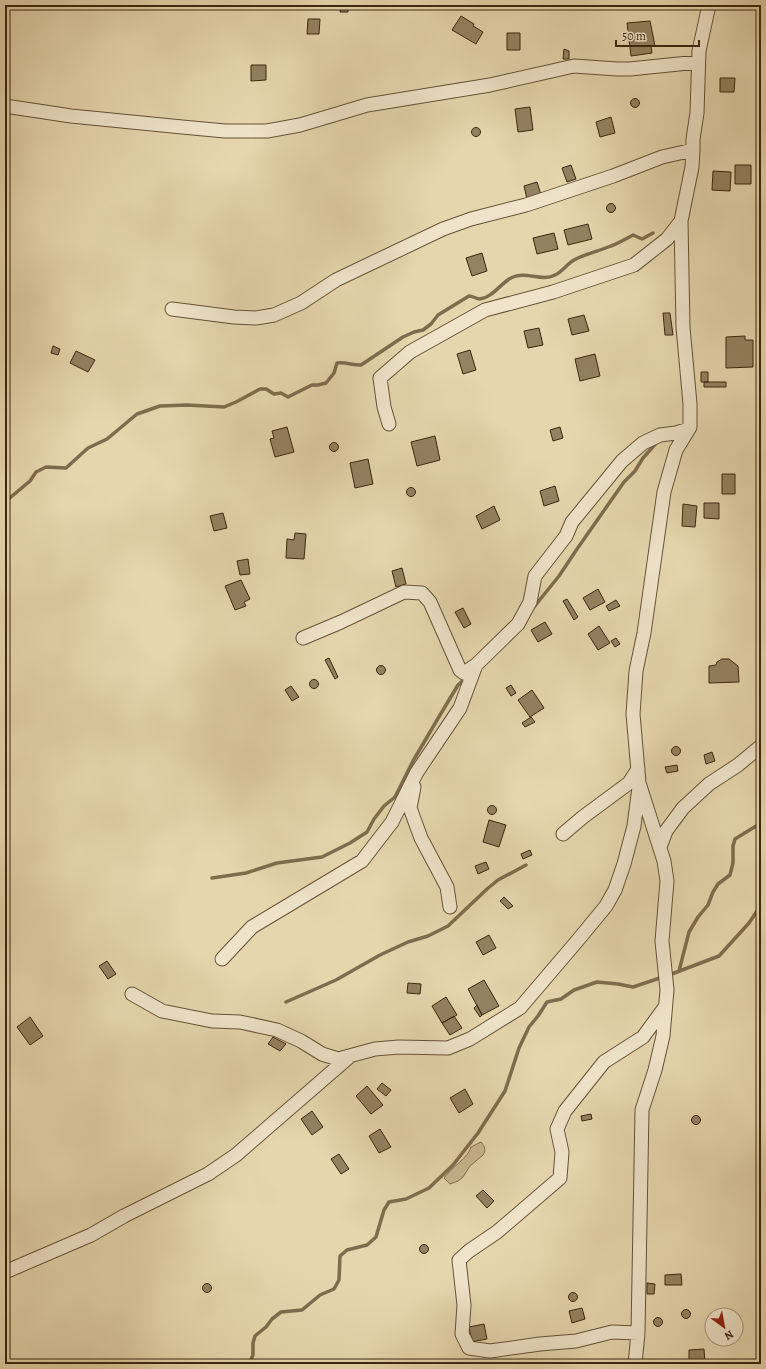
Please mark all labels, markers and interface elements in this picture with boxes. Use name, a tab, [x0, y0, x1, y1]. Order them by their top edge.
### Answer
scale bar	[616, 22, 699, 48]
text: 50 m	[622, 28, 646, 44]
north arrow	[704, 1307, 744, 1347]
text: N	[722, 1327, 736, 1344]

